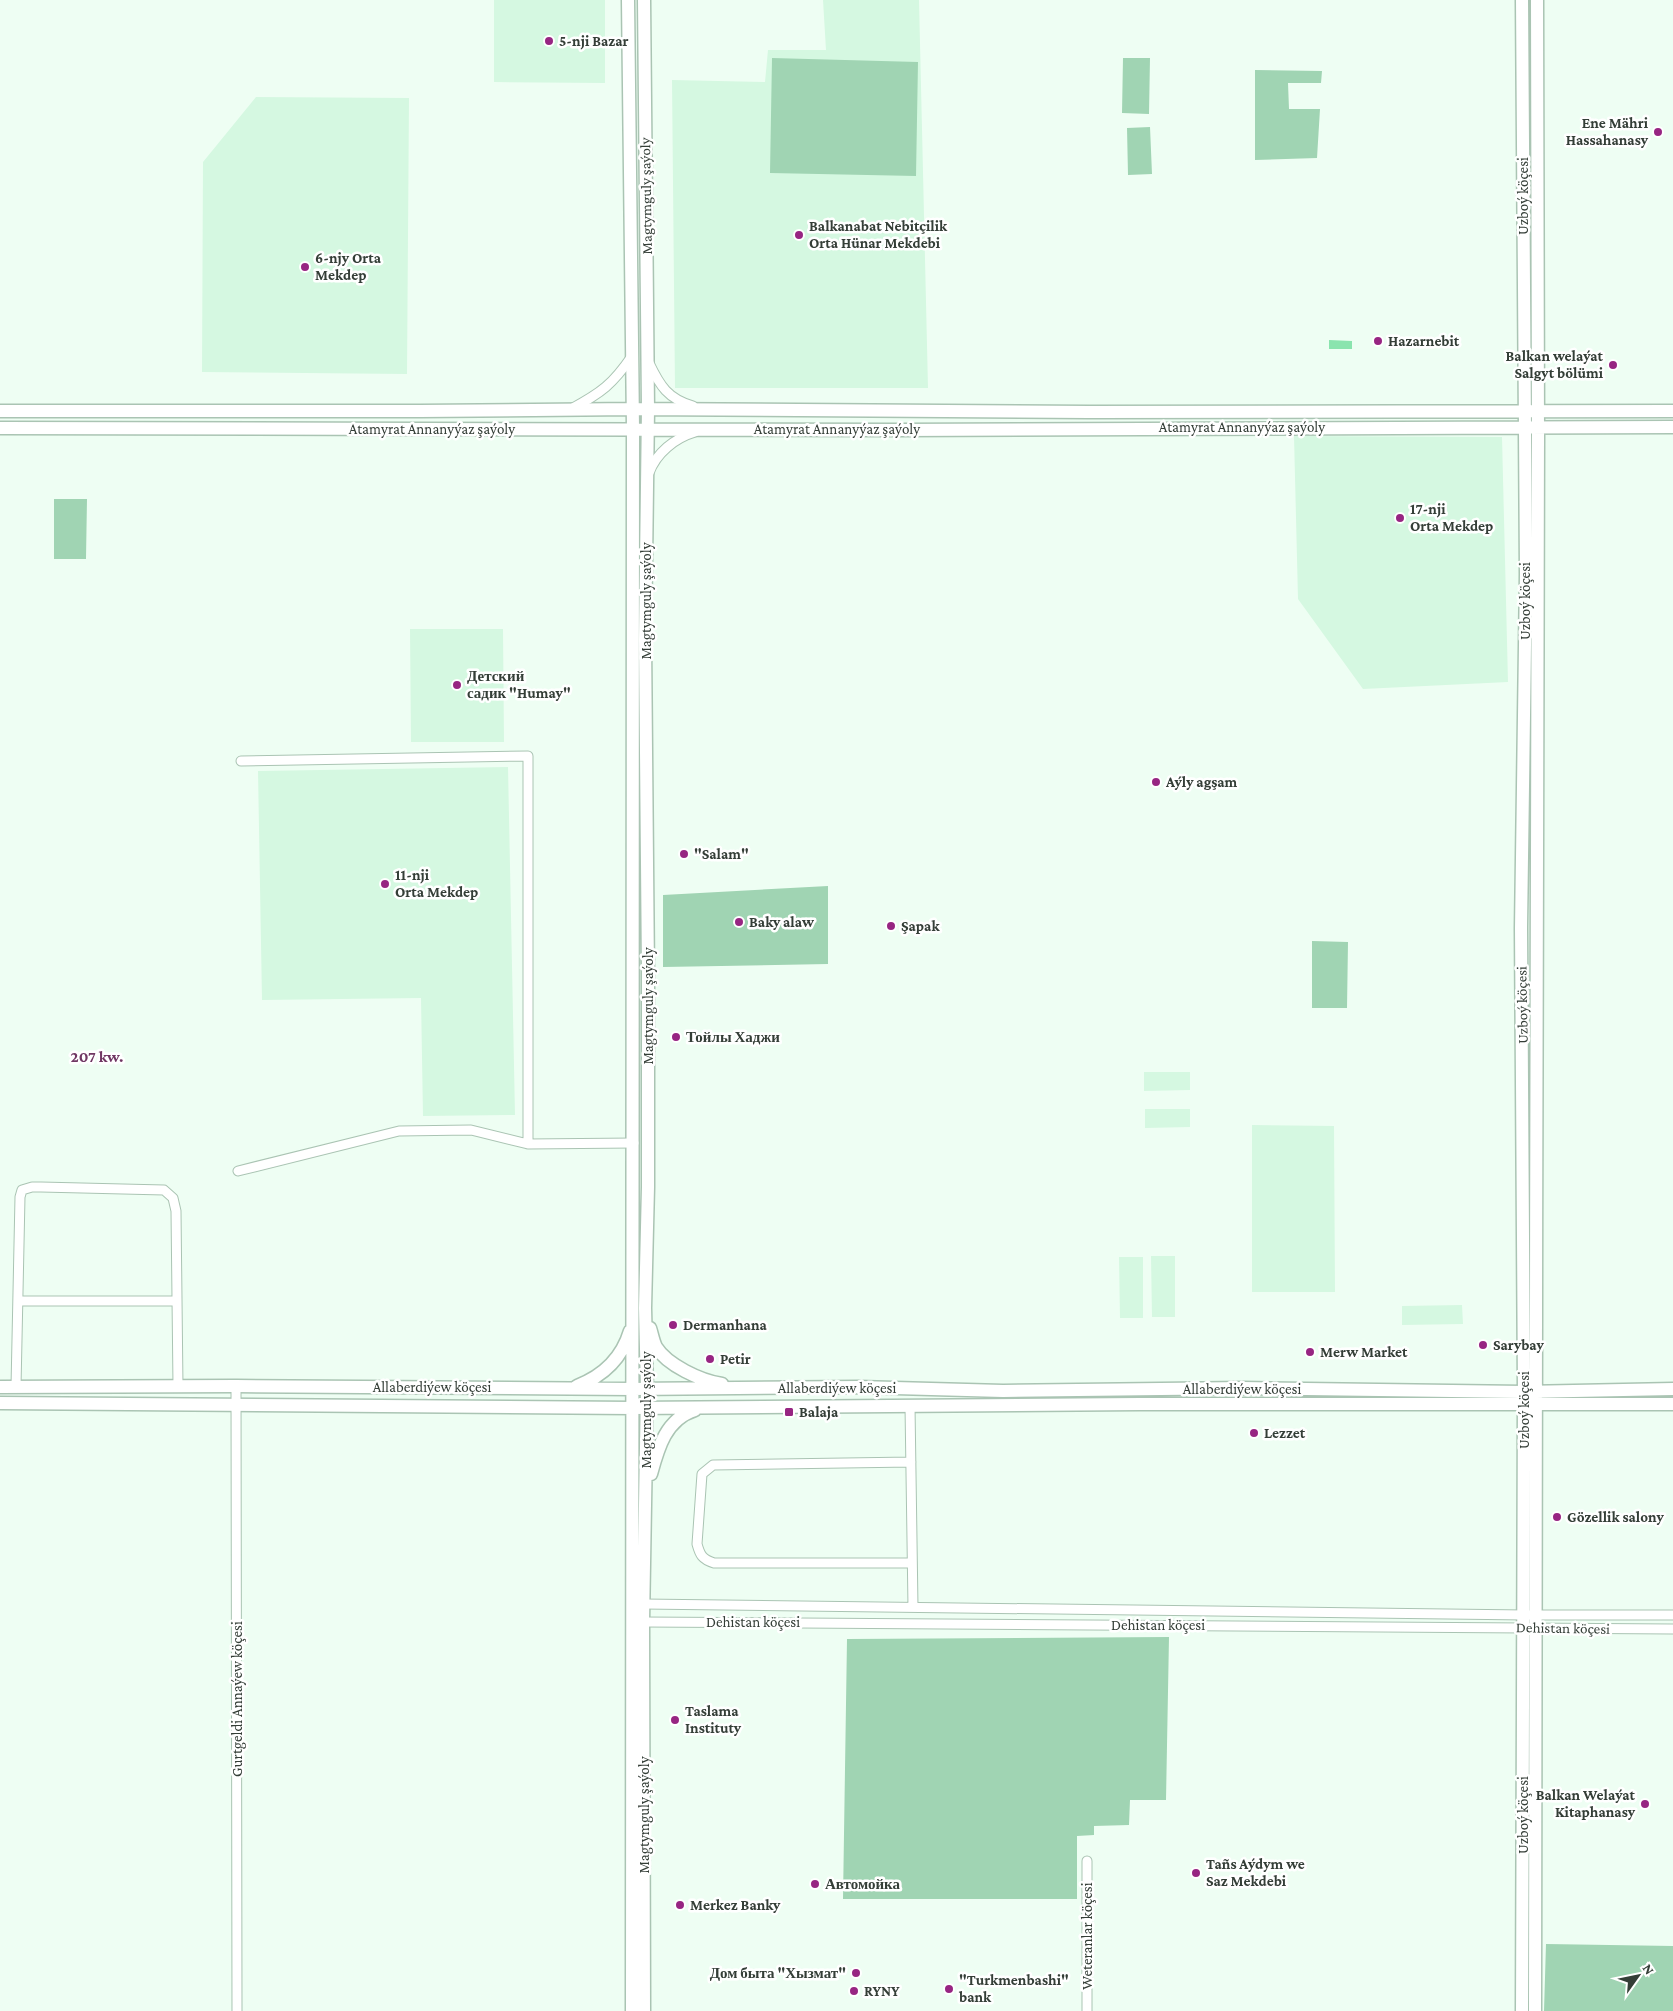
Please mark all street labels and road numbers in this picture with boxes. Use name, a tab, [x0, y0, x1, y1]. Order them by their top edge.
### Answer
street label: Magtymguly şaýoly	[637, 137, 656, 255]
street label: Uzboý köçesi	[1515, 157, 1532, 235]
street label: Atamyrat Annanyýaz şaýoly	[1159, 419, 1325, 436]
street label: Atamyrat Annanyýaz şaýoly	[349, 421, 515, 438]
street label: Atamyrat Annanyýaz şaýoly	[754, 421, 920, 438]
street label: Magtymguly şaýoly	[638, 542, 655, 660]
street label: Uzboý köçesi	[1517, 562, 1534, 640]
street label: Magtymguly şaýoly	[640, 947, 657, 1065]
street label: Uzboý köçesi	[1513, 966, 1532, 1044]
street label: Magtymguly şaýoly	[638, 1351, 655, 1469]
street label: Uzboý köçesi	[1516, 1371, 1533, 1449]
street label: Allaberdiýew köçesi	[373, 1379, 491, 1396]
street label: Allaberdiýew köçesi	[778, 1380, 896, 1397]
street label: Allaberdiýew köçesi	[1183, 1381, 1301, 1398]
street label: Dehistan köçesi	[706, 1614, 800, 1631]
street label: Dehistan köçesi	[1111, 1617, 1205, 1634]
street label: Dehistan köçesi	[1516, 1619, 1610, 1638]
street label: Gurtgeldi Annaýew köçesi	[229, 1621, 246, 1777]
street label: Magtymguly şaýoly	[636, 1756, 653, 1874]
street label: Uzboý köçesi	[1515, 1776, 1532, 1854]
street label: Weteranlar köçesi	[1079, 1882, 1096, 1990]

